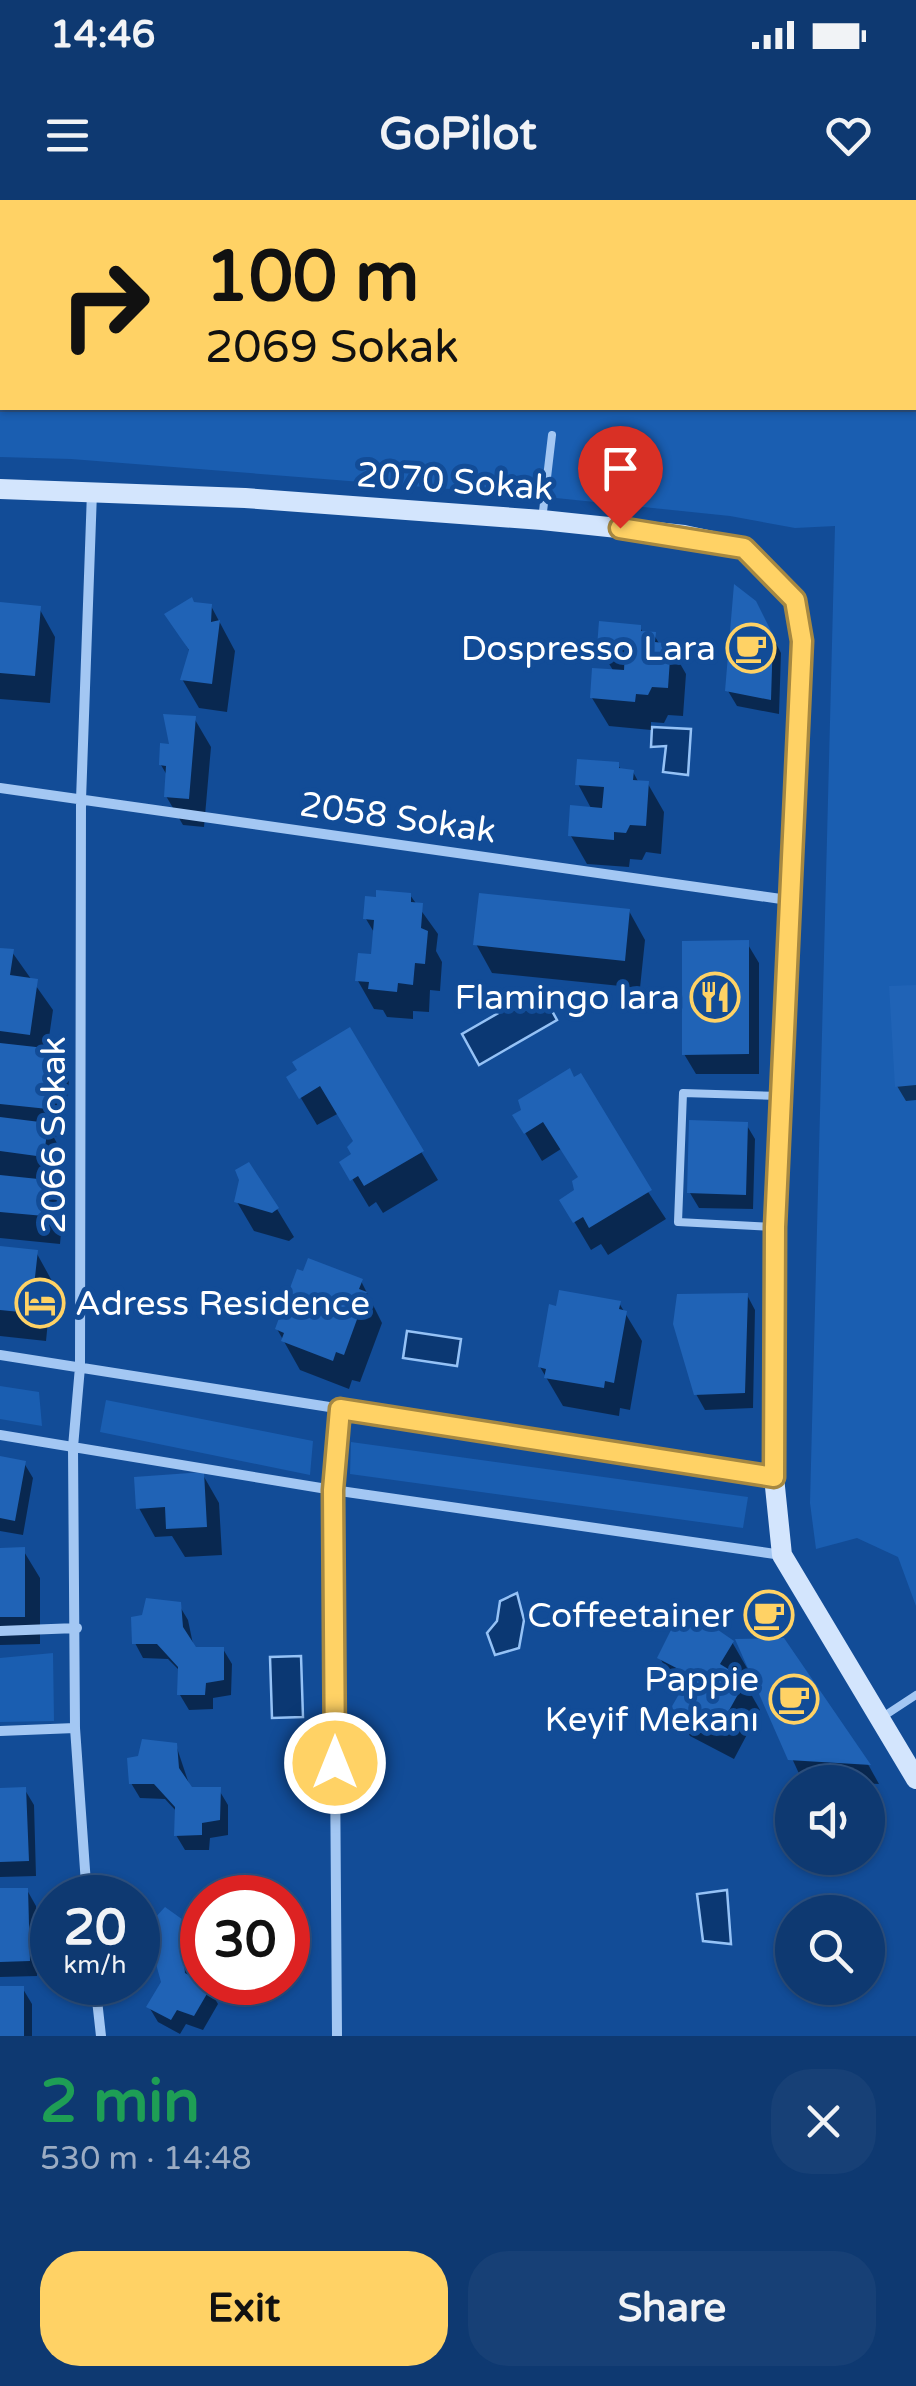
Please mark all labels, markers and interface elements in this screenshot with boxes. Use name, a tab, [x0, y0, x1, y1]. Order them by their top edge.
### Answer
text: 14:46	[50, 12, 155, 58]
icon: menu	[40, 108, 95, 163]
text: GoPilot	[379, 108, 537, 162]
icon: heart	[821, 108, 876, 163]
text: 100 m	[205, 236, 419, 320]
icon: right	[40, 240, 170, 370]
text: 2069 Sokak	[205, 321, 459, 375]
pin	[578, 426, 663, 529]
icon: arrive	[593, 441, 648, 496]
street label: 2070 Sokak	[355, 454, 555, 510]
cafe icon: Dospresso Lara	[725, 622, 777, 674]
place label: Dospresso Lara	[461, 628, 716, 670]
street label: 2058 Sokak	[297, 783, 498, 853]
restaurant icon: Flamingo lara	[689, 971, 741, 1023]
place label: Flamingo lara	[454, 977, 680, 1019]
street label: 2066 Sokak	[33, 1036, 75, 1234]
hotel icon: Adress Residence	[14, 1277, 66, 1329]
place label: Adress Residence	[75, 1283, 370, 1325]
cafe icon: Coffeetainer	[743, 1589, 795, 1641]
place label: Coffeetainer	[527, 1595, 735, 1637]
place label: Pappie Keyif Mekanı	[544, 1659, 759, 1741]
cafe icon: Pappie Keyif Mekanı	[768, 1673, 820, 1725]
position arrow	[283, 1711, 387, 1815]
map controls	[775, 1765, 885, 2005]
button: sound	[775, 1765, 885, 1875]
speed limit sign: 30	[180, 1875, 310, 2005]
button: search	[775, 1895, 885, 2005]
text: 20	[64, 1898, 126, 1958]
text: km/h	[64, 1950, 126, 1980]
text: 2 min	[40, 2066, 200, 2138]
button: close	[771, 2069, 876, 2174]
text: 530 m · 14:48	[40, 2140, 252, 2178]
button: Exit	[40, 2251, 448, 2366]
button: Share	[468, 2251, 876, 2366]

